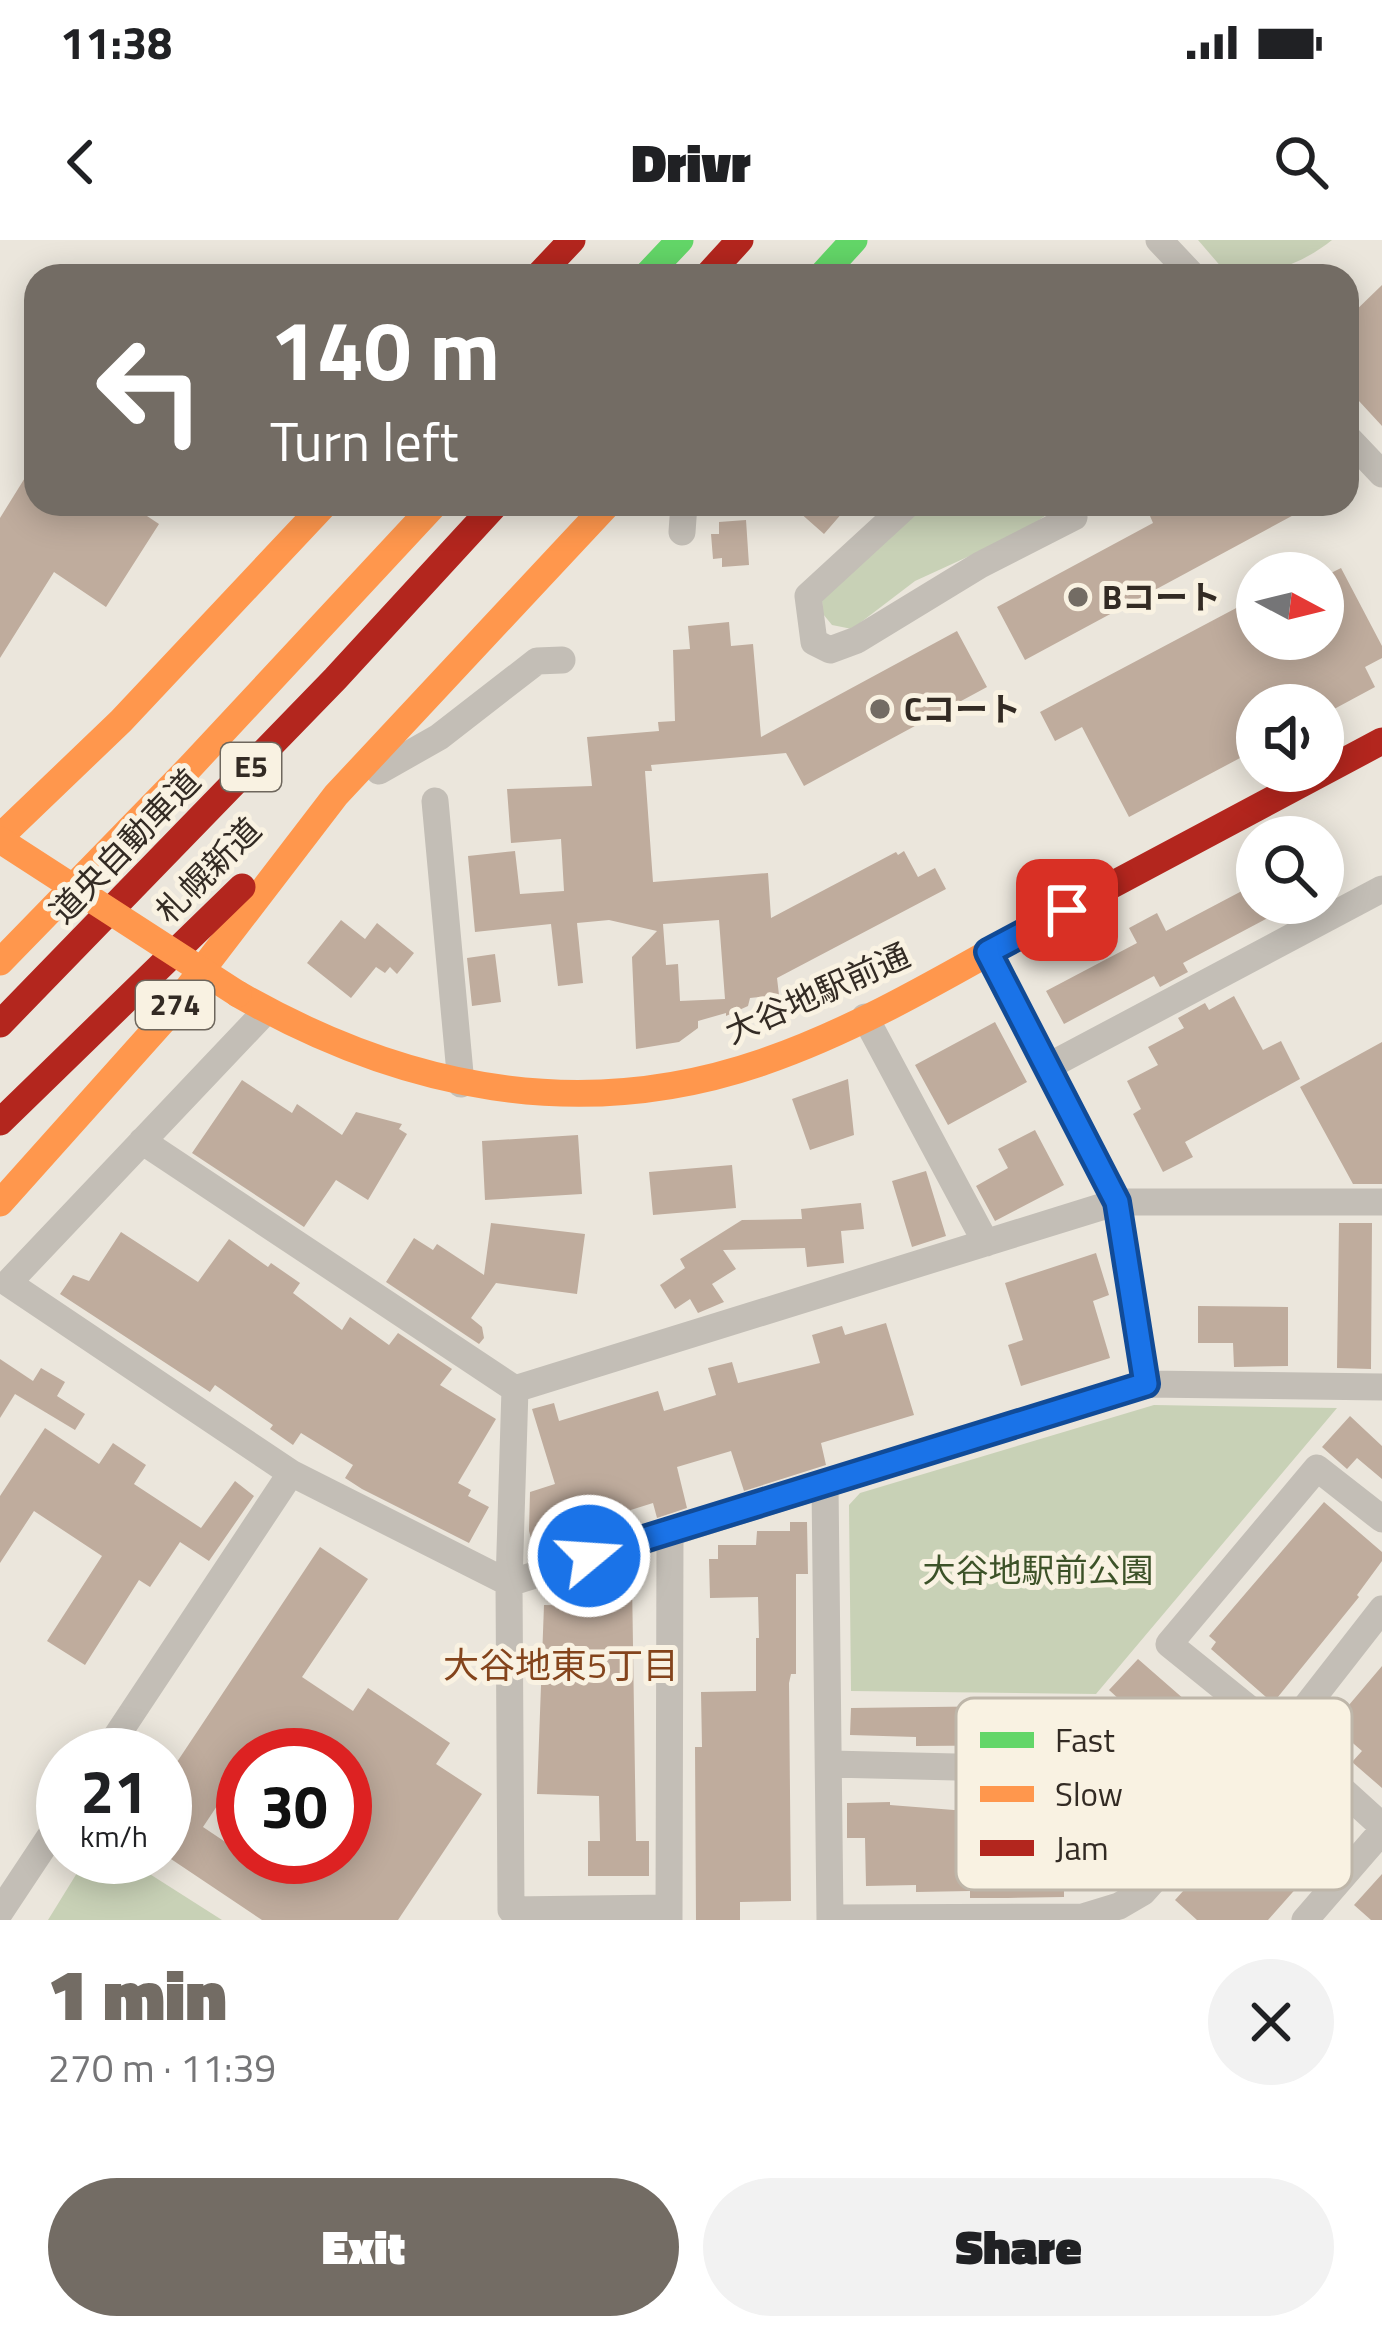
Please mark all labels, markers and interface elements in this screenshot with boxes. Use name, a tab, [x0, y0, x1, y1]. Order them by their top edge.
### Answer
text: 11:38	[60, 8, 172, 76]
text: Drivr	[631, 121, 751, 203]
icon: back	[48, 129, 114, 195]
icon: search	[1268, 129, 1334, 195]
text: 140 m	[270, 285, 500, 413]
icon: left	[72, 312, 228, 468]
text: Turn left	[270, 400, 459, 482]
north arrow	[1236, 552, 1344, 660]
map controls	[1236, 552, 1344, 924]
place label: Bコート	[1102, 572, 1221, 622]
marker: Bコート	[1065, 584, 1091, 610]
place label: Cコート	[904, 684, 1021, 734]
button: sound	[1236, 684, 1344, 792]
marker: Cコート	[867, 696, 893, 722]
road number: E5	[221, 743, 281, 791]
street label: 道央自動車道	[38, 757, 212, 935]
street label: 札幌新道	[144, 806, 272, 934]
button: search	[1236, 816, 1344, 924]
pin	[1016, 859, 1118, 961]
icon: arrive	[1034, 877, 1100, 943]
street label: 大谷地駅前通	[716, 930, 918, 1056]
road number: 274	[136, 981, 214, 1029]
position arrow	[526, 1493, 652, 1619]
park label: 大谷地駅前公園	[923, 1545, 1154, 1595]
district label: 大谷地東5丁目	[443, 1637, 679, 1692]
legend	[956, 1698, 1352, 1890]
text: Fast	[1055, 1715, 1115, 1765]
speed limit sign: 30	[216, 1728, 372, 1884]
text: 21	[80, 1745, 148, 1836]
text: Slow	[1055, 1769, 1123, 1819]
text: km/h	[80, 1813, 148, 1859]
text: Jam	[1055, 1823, 1109, 1873]
text: 1 min	[48, 1938, 227, 2048]
button: close	[1208, 1959, 1334, 2085]
text: 270 m · 11:39	[48, 2038, 276, 2097]
button: Exit	[48, 2178, 679, 2316]
button: Share	[703, 2178, 1334, 2316]

